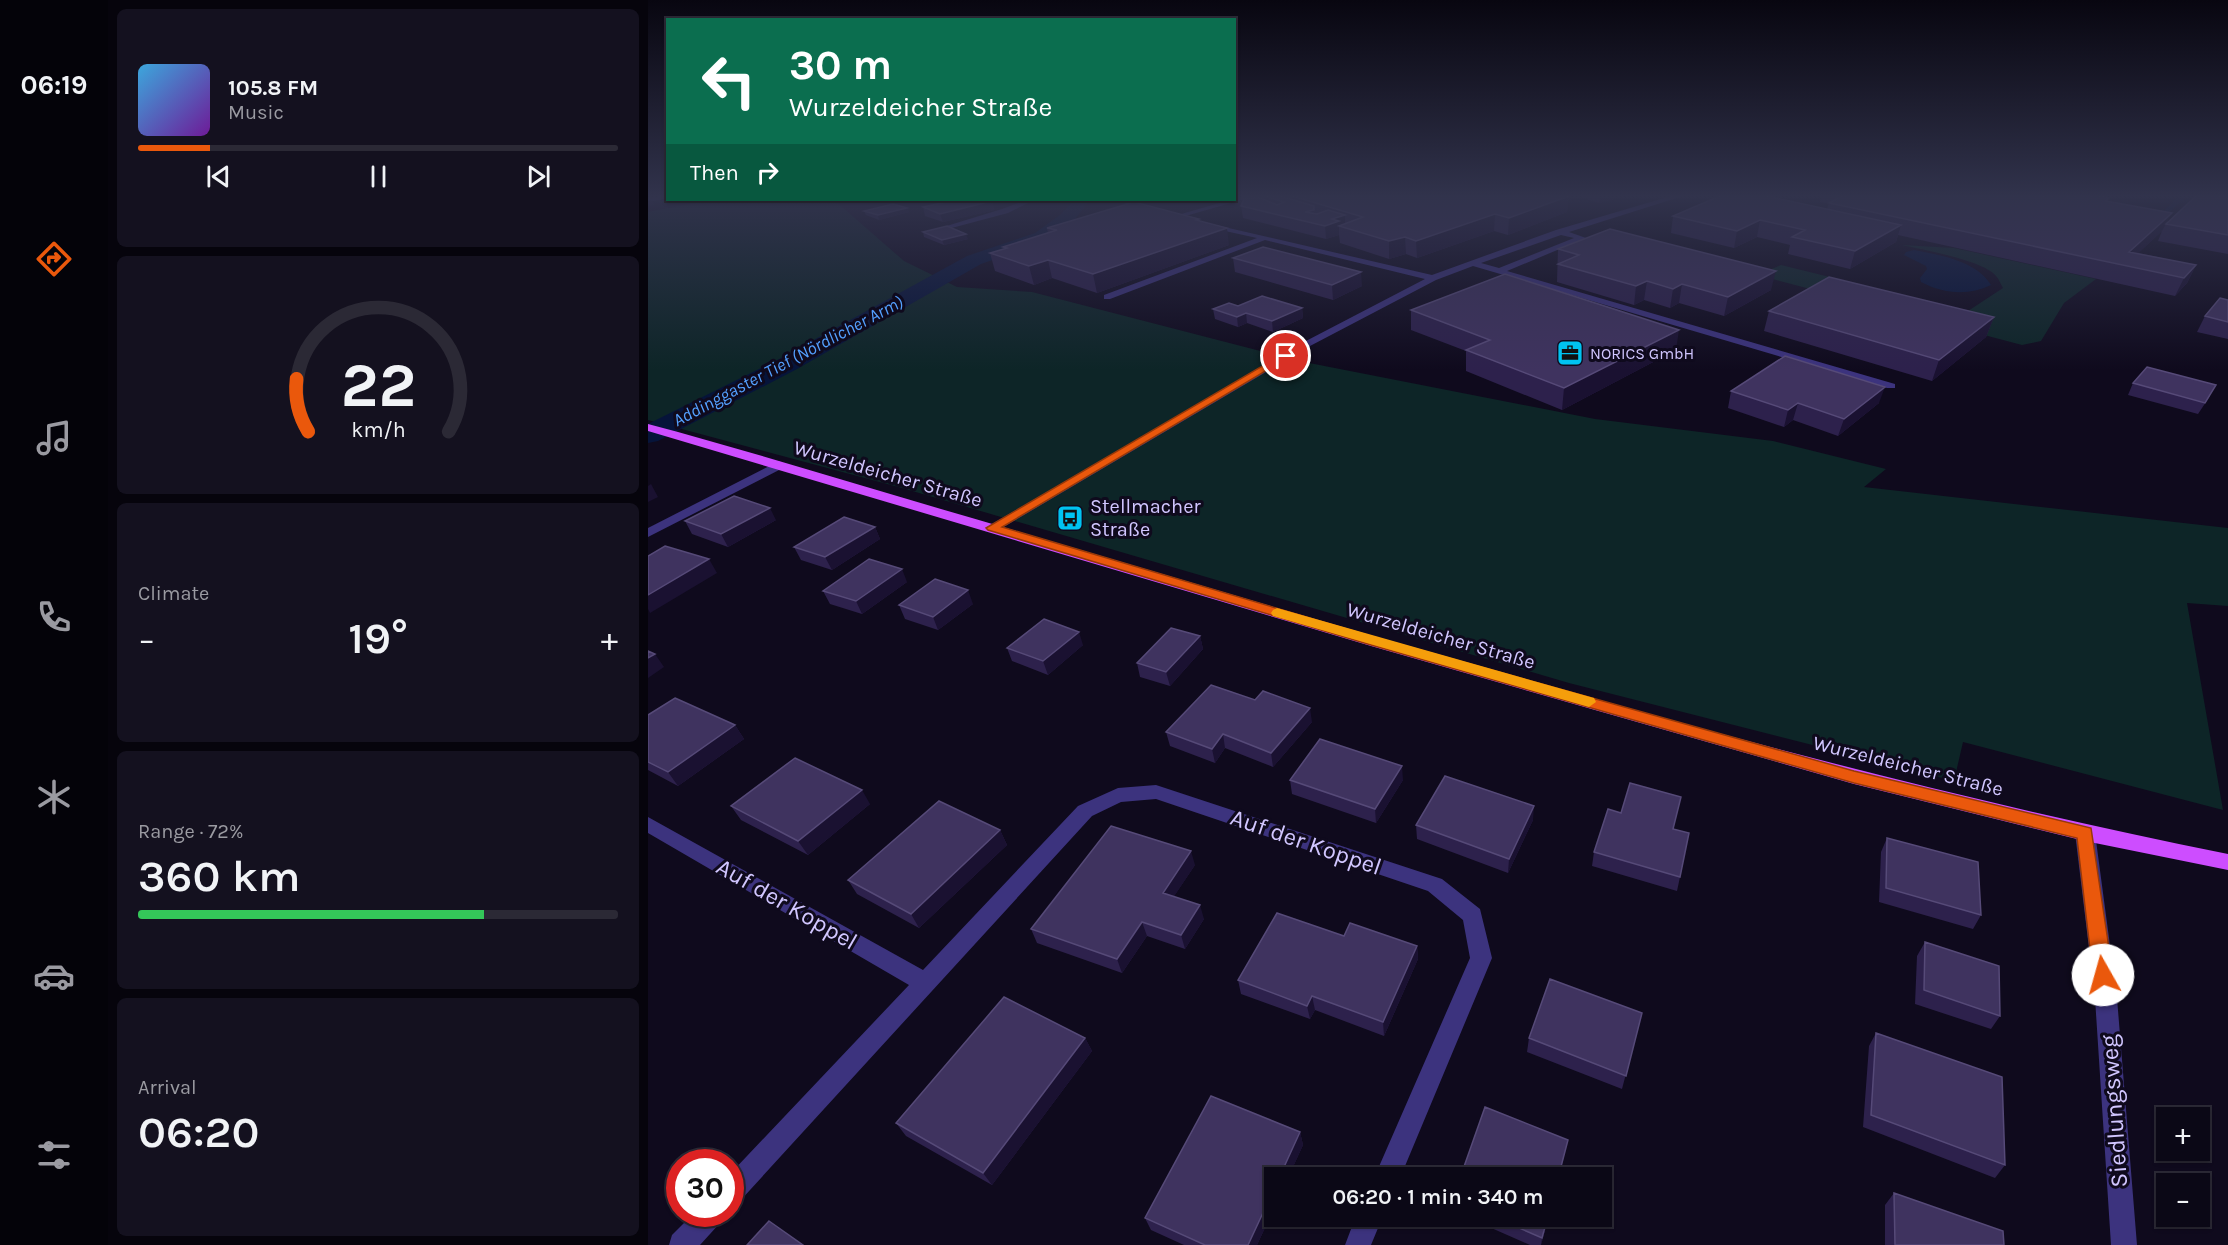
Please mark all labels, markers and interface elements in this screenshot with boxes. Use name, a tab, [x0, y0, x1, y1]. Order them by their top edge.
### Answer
text: 30 m	[789, 40, 892, 90]
icon: left	[690, 42, 768, 120]
text: 06:19	[21, 69, 87, 101]
text: 105.8 FM	[228, 75, 318, 101]
text: Wurzeldeicher Straße	[789, 91, 1052, 123]
text: Music	[228, 101, 284, 124]
icon: right	[751, 156, 784, 189]
icon: previous	[202, 160, 235, 193]
icon: pause	[362, 160, 395, 193]
icon: next	[522, 160, 555, 193]
text: Then	[690, 160, 739, 186]
icon: directions	[33, 238, 75, 280]
water label: Addinggaster Tief (Nördlicher Arm)	[669, 291, 907, 431]
pin	[1260, 330, 1311, 381]
office icon: NORICS GmbH	[1555, 338, 1585, 368]
icon: arrive	[1269, 339, 1302, 372]
place label: NORICS GmbH	[1590, 344, 1694, 363]
text: 22	[340, 349, 416, 422]
icon: music	[33, 417, 75, 459]
text: km/h	[351, 418, 405, 443]
street label: Wurzeldeicher Straße	[791, 436, 985, 512]
place label: Stellmacher Straße	[1090, 495, 1201, 541]
bus stop icon: Stellmacher Straße	[1055, 503, 1085, 533]
text: Climate	[138, 582, 209, 605]
icon: phone	[33, 596, 75, 638]
street label: Wurzeldeicher Straße	[1344, 598, 1538, 674]
text: 19°	[348, 612, 408, 664]
text: −	[138, 620, 155, 658]
text: +	[601, 620, 618, 658]
street label: Wurzeldeicher Straße	[1811, 731, 2005, 801]
icon: climate	[33, 776, 75, 818]
street label: Auf der Koppel	[1227, 803, 1385, 881]
text: Range · 72%	[138, 820, 243, 843]
text: 360 km	[138, 850, 301, 902]
street label: Auf der Koppel	[712, 852, 862, 956]
position arrow	[2071, 943, 2135, 1007]
icon: car	[33, 955, 75, 997]
street label: Siedlungsweg	[2095, 1033, 2133, 1188]
text: Arrival	[138, 1076, 197, 1099]
text: 06:20	[138, 1106, 259, 1158]
map controls	[2156, 1107, 2210, 1227]
button: +	[2156, 1107, 2210, 1161]
icon: filters	[33, 1134, 75, 1176]
speed limit sign: 30	[666, 1149, 744, 1227]
button: −	[2156, 1173, 2210, 1227]
text: 06:20 · 1 min · 340 m	[1332, 1184, 1544, 1210]

